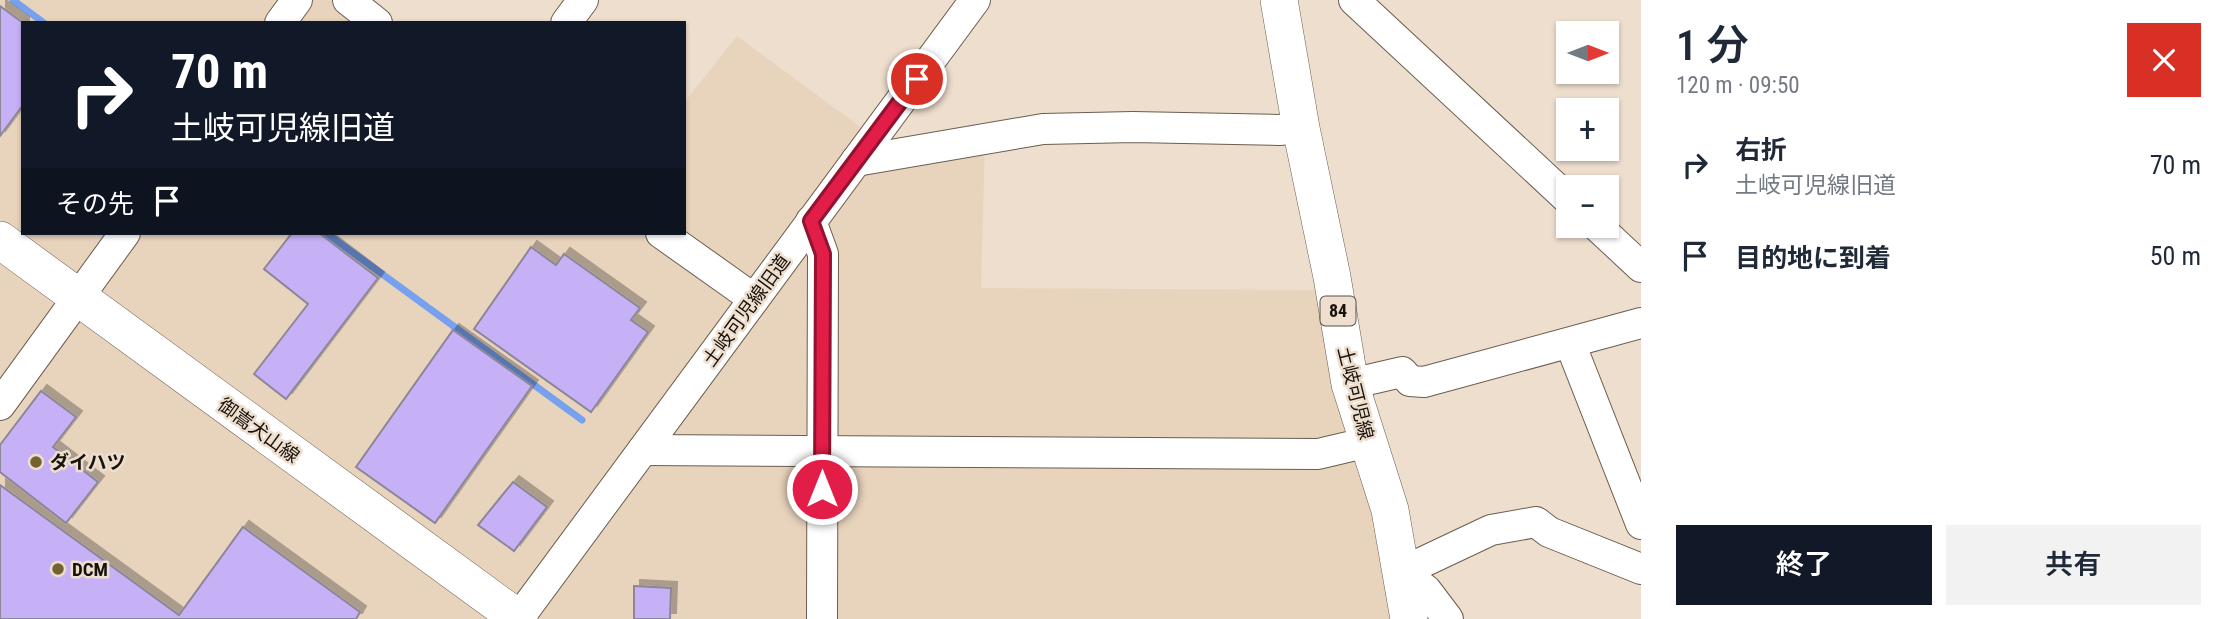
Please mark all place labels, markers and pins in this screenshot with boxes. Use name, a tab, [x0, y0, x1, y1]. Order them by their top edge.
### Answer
pin	[887, 49, 947, 109]
place label: ダイハツ	[50, 451, 126, 474]
marker: ダイハツ	[28, 454, 44, 470]
place label: DCM	[72, 558, 108, 581]
marker: DCM	[50, 561, 66, 577]

